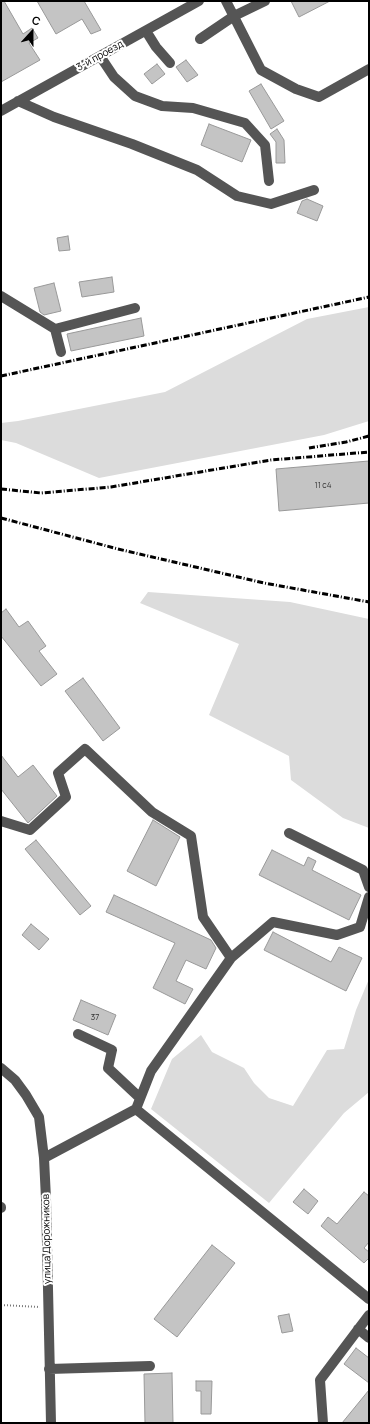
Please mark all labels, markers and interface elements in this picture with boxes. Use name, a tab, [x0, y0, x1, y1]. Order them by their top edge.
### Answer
north arrow	[12, 12, 52, 52]
text: С	[30, 12, 43, 29]
street label: 3-й проезд	[75, 38, 125, 74]
house number: 11 с4	[315, 481, 331, 491]
house number: 37	[91, 1013, 99, 1023]
street label: улица Дорожников	[40, 1194, 54, 1284]

